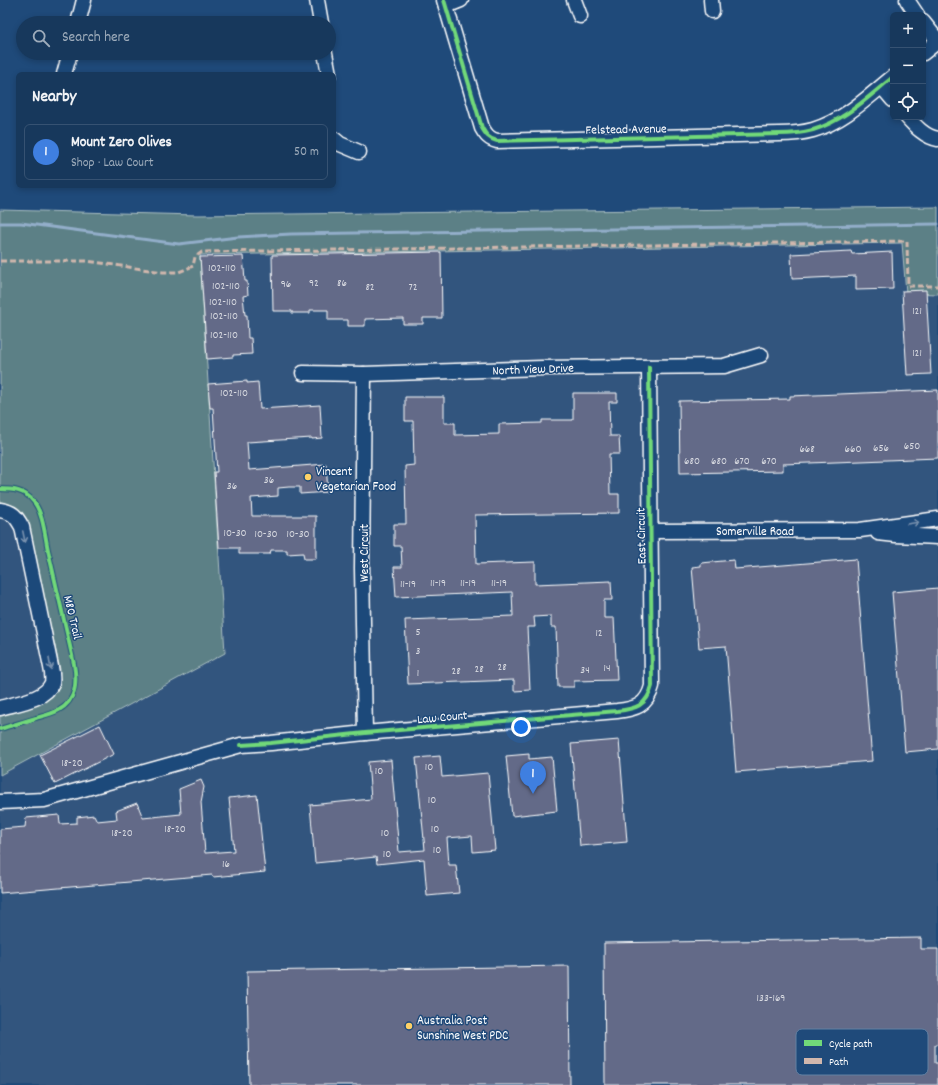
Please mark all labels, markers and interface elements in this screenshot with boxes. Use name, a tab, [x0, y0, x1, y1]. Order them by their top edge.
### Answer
map controls	[890, 12, 926, 120]
button: +	[890, 12, 926, 48]
search box	[16, 16, 336, 60]
icon: search	[30, 27, 52, 49]
text: Search here	[62, 27, 130, 49]
button: −	[890, 48, 926, 84]
button: locate	[890, 84, 926, 120]
text: Nearby	[32, 86, 76, 110]
street label: Felstead Avenue	[585, 120, 667, 141]
text: Mount Zero Olives	[71, 132, 172, 154]
text: 1	[45, 143, 47, 162]
text: 50 m	[294, 143, 319, 162]
text: Shop · Law Court	[71, 154, 154, 173]
house number: 102-110	[208, 261, 236, 277]
house number: 92	[309, 276, 319, 292]
house number: 86	[337, 276, 347, 292]
house number: 96	[281, 277, 291, 293]
house number: 102-110	[212, 279, 240, 295]
house number: 82	[365, 280, 375, 296]
house number: 72	[408, 280, 418, 296]
house number: 102-110	[209, 295, 237, 311]
house number: 121	[912, 304, 922, 320]
house number: 102-110	[210, 309, 238, 325]
house number: 102-110	[210, 328, 238, 344]
house number: 121	[912, 346, 922, 362]
street label: North View Drive	[492, 360, 574, 381]
house number: 102-110	[220, 386, 248, 402]
house number: 650	[904, 439, 920, 455]
house number: 656	[873, 441, 889, 457]
house number: 668	[799, 442, 815, 458]
house number: 660	[845, 442, 861, 458]
house number: 680	[684, 454, 700, 470]
house number: 680	[711, 454, 727, 470]
house number: 670	[734, 454, 750, 470]
house number: 670	[761, 454, 777, 470]
place label: Vincent Vegetarian Food	[316, 463, 396, 497]
marker: Vincent Vegetarian Food	[303, 472, 313, 482]
house number: 36	[264, 473, 274, 489]
house number: 36	[227, 479, 237, 495]
street label: East Circuit	[633, 507, 652, 565]
one-way arrow	[906, 518, 919, 526]
street label: Somerville Road	[716, 523, 794, 542]
street label: West Circuit	[356, 524, 375, 582]
house number: 10-30	[223, 526, 247, 542]
house number: 10-30	[254, 527, 278, 543]
house number: 10-30	[286, 527, 310, 543]
one-way arrow	[20, 530, 28, 543]
house number: 11-19	[430, 576, 446, 592]
house number: 11-19	[460, 576, 476, 592]
house number: 11-19	[491, 576, 507, 592]
house number: 11-19	[400, 577, 416, 593]
street label: M80 Trail	[57, 594, 86, 641]
house number: 5	[415, 625, 421, 641]
house number: 12	[595, 626, 603, 642]
house number: 3	[416, 644, 421, 660]
one-way arrow	[47, 657, 55, 670]
house number: 28	[497, 660, 507, 676]
house number: 14	[604, 661, 610, 677]
house number: 28	[474, 662, 484, 678]
house number: 34	[580, 663, 590, 679]
house number: 28	[451, 664, 461, 680]
house number: 1	[417, 666, 419, 682]
street label: Law Court	[416, 707, 468, 730]
your location	[511, 717, 531, 737]
house number: 18-20	[61, 756, 83, 772]
house number: 10	[425, 760, 433, 776]
pin: 1	[520, 761, 546, 794]
house number: 10	[375, 764, 383, 780]
house number: 10	[428, 793, 436, 809]
house number: 18-20	[164, 822, 186, 838]
house number: 10	[431, 822, 439, 838]
house number: 18-20	[111, 826, 133, 842]
house number: 10	[381, 826, 389, 842]
house number: 10	[433, 843, 441, 859]
house number: 10	[383, 847, 391, 863]
house number: 16	[222, 857, 230, 873]
house number: 133-169	[757, 991, 785, 1007]
place label: Australia Post Sunshine West PDC	[417, 1012, 509, 1046]
marker: Australia Post Sunshine West PDC	[404, 1021, 414, 1031]
legend	[796, 1029, 928, 1075]
text: Cycle path	[829, 1037, 873, 1053]
text: Path	[829, 1055, 848, 1071]

